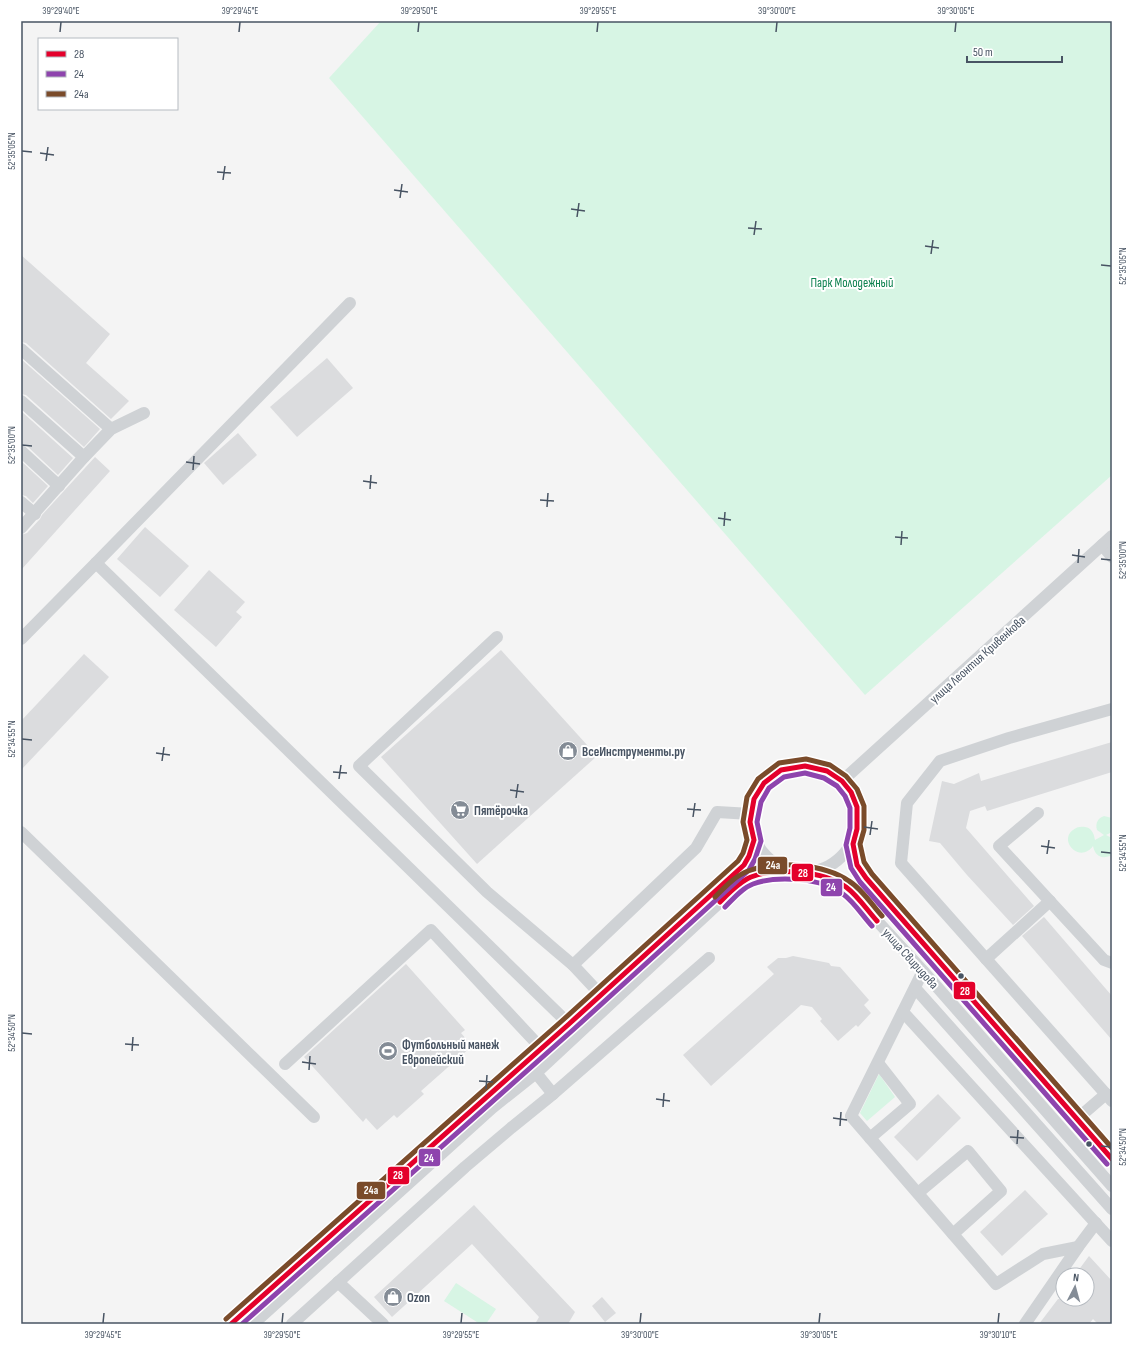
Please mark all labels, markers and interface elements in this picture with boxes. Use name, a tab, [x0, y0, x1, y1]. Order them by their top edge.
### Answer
text: 39°29'40"E	[42, 5, 80, 17]
text: 39°29'45"E	[222, 5, 258, 17]
text: 39°29'50"E	[400, 5, 438, 17]
text: 39°29'55"E	[580, 5, 616, 17]
text: 39°30'00"E	[758, 5, 796, 17]
text: 39°30'05"E	[937, 5, 975, 17]
legend	[38, 38, 178, 110]
scale bar	[967, 38, 1062, 64]
text: 50 m	[973, 45, 993, 60]
text: 28	[74, 47, 84, 62]
text: 24	[74, 67, 84, 82]
text: 24a	[74, 87, 89, 102]
text: 52°35'05"N	[6, 132, 18, 170]
text: 52°35'05"N	[1117, 247, 1129, 285]
park label: Парк Молодежный	[811, 275, 893, 291]
text: 52°35'00"N	[6, 426, 18, 464]
text: 52°35'00"N	[1117, 541, 1129, 579]
street label: улица Леонтия Кривенкова	[926, 613, 1029, 707]
text: 52°34'55"N	[6, 720, 18, 758]
shop icon: ВсеИнструменты.ру	[557, 740, 579, 762]
place label: ВсеИнструменты.ру	[582, 744, 686, 760]
supermarket icon: Пятёрочка	[449, 799, 471, 821]
place label: Пятёрочка	[474, 803, 528, 819]
text: 52°34'55"N	[1117, 834, 1129, 872]
line badge: 24a	[757, 856, 788, 875]
text: 24a	[766, 859, 781, 872]
line badge: 28	[791, 863, 814, 882]
text: 28	[798, 867, 808, 880]
line badge: 24	[820, 878, 843, 897]
text: 24	[826, 881, 836, 894]
street label: улица Свиридова	[879, 925, 942, 992]
unlabelled marker	[956, 971, 966, 981]
line badge: 28	[953, 981, 976, 1000]
text: 28	[960, 985, 970, 998]
text: 52°34'50"N	[6, 1014, 18, 1052]
place label: Футбольный манеж Европейский	[402, 1037, 499, 1068]
sports icon: Футбольный манеж Европейский	[377, 1040, 399, 1062]
text: 52°34'50"N	[1117, 1128, 1129, 1166]
unlabelled marker	[1084, 1139, 1094, 1149]
line badge: 24	[418, 1148, 441, 1167]
text: 24	[424, 1152, 434, 1165]
line badge: 28	[387, 1166, 410, 1185]
text: 28	[393, 1169, 403, 1182]
line badge: 24a	[356, 1181, 386, 1200]
text: 24a	[364, 1184, 379, 1197]
north arrow	[1055, 1267, 1095, 1307]
text: N	[1072, 1271, 1080, 1284]
shop icon: Ozon	[382, 1286, 404, 1308]
place label: Ozon	[407, 1290, 430, 1306]
text: 39°29'45"E	[85, 1329, 121, 1341]
text: 39°29'50"E	[263, 1329, 301, 1341]
text: 39°29'55"E	[443, 1329, 479, 1341]
text: 39°30'00"E	[621, 1329, 659, 1341]
text: 39°30'05"E	[800, 1329, 838, 1341]
text: 39°30'10"E	[980, 1329, 1016, 1341]

